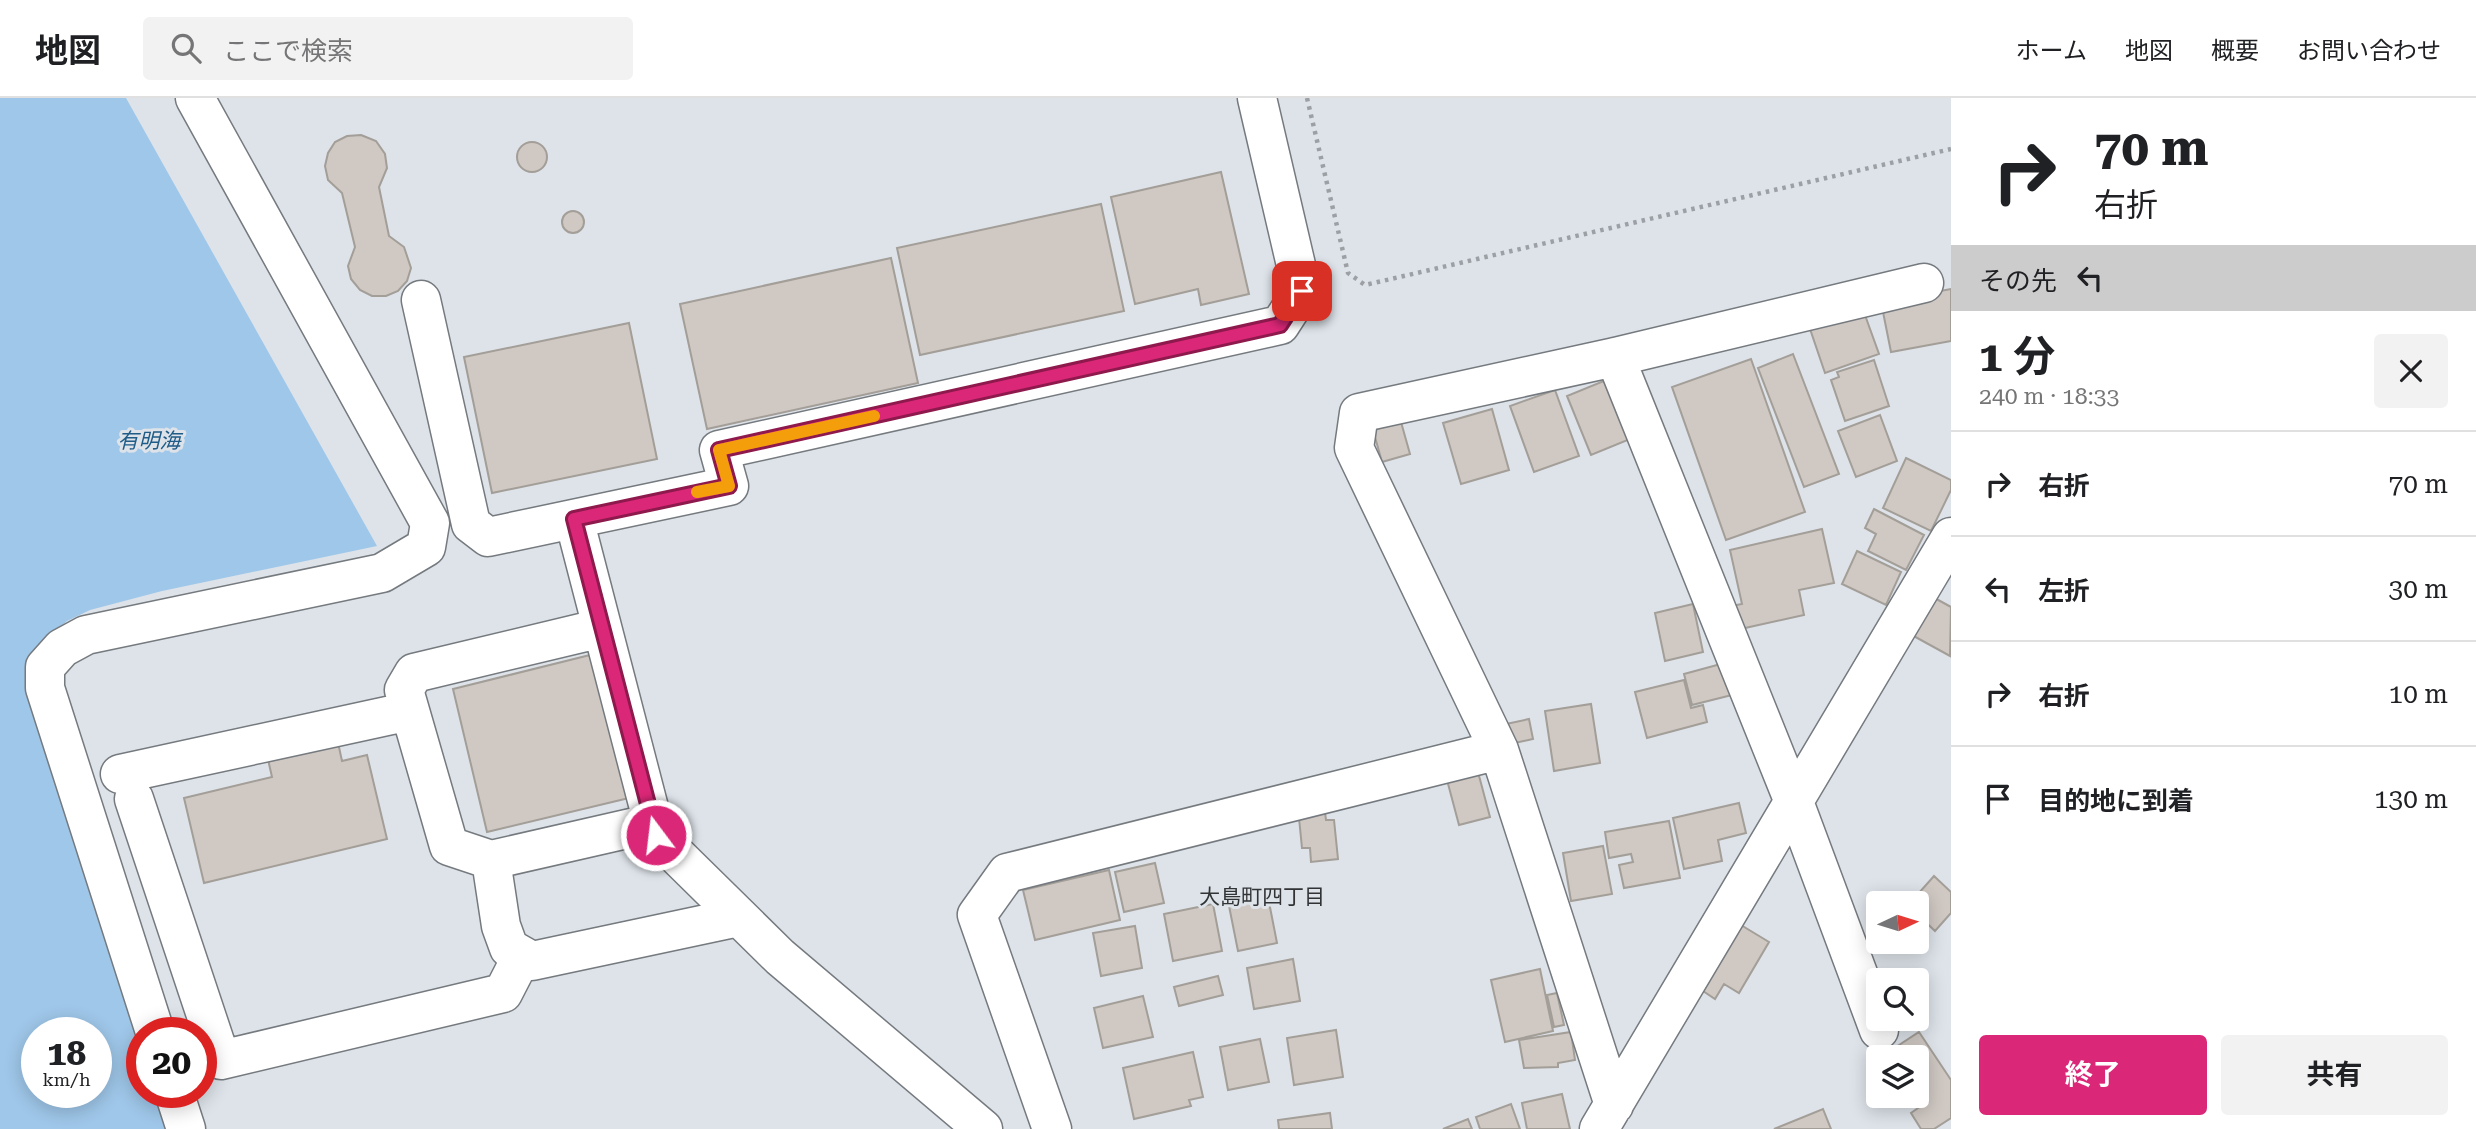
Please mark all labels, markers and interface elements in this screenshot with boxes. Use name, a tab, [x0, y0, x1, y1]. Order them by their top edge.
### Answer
search box	[143, 17, 633, 80]
icon: search	[167, 29, 205, 67]
text: 地図	[35, 31, 101, 70]
text: ここで検索	[223, 36, 353, 66]
text: ホーム	[2016, 37, 2087, 65]
text: 地図	[2125, 37, 2173, 65]
text: 概要	[2211, 37, 2259, 65]
text: お問い合わせ	[2297, 37, 2441, 65]
text: 70 m	[2094, 120, 2209, 177]
icon: right	[1979, 126, 2070, 217]
text: 右折	[2094, 186, 2158, 224]
icon: left	[2071, 259, 2109, 297]
pin	[1272, 261, 1332, 321]
text: その先	[1979, 266, 2057, 296]
icon: arrive	[1283, 272, 1321, 310]
text: 1 分	[1979, 332, 2055, 381]
button: close	[2374, 334, 2448, 408]
text: 240 m · 18:33	[1979, 383, 2119, 410]
water label: 有明海	[118, 429, 183, 453]
icon: right	[1979, 465, 2017, 503]
text: 70 m	[2389, 469, 2448, 499]
text: 右折	[2038, 471, 2090, 501]
icon: left	[1979, 570, 2017, 608]
text: 30 m	[2389, 574, 2448, 604]
text: 左折	[2038, 576, 2090, 606]
icon: right	[1979, 675, 2017, 713]
text: 10 m	[2389, 679, 2448, 709]
text: 右折	[2038, 681, 2090, 711]
icon: arrive	[1979, 780, 2017, 818]
text: 130 m	[2374, 784, 2448, 814]
text: 目的地に到着	[2038, 786, 2194, 816]
position arrow	[619, 798, 693, 872]
district label: 大島町四丁目	[1199, 885, 1325, 909]
north arrow	[1866, 891, 1928, 954]
map controls	[1866, 891, 1929, 1108]
button: search	[1866, 968, 1929, 1031]
speed limit sign: 20	[126, 1017, 217, 1108]
text: 18	[47, 1033, 86, 1074]
button: 終了	[1979, 1035, 2207, 1115]
button: 共有	[2221, 1035, 2448, 1115]
button: layers	[1866, 1045, 1929, 1108]
text: km/h	[42, 1069, 91, 1090]

